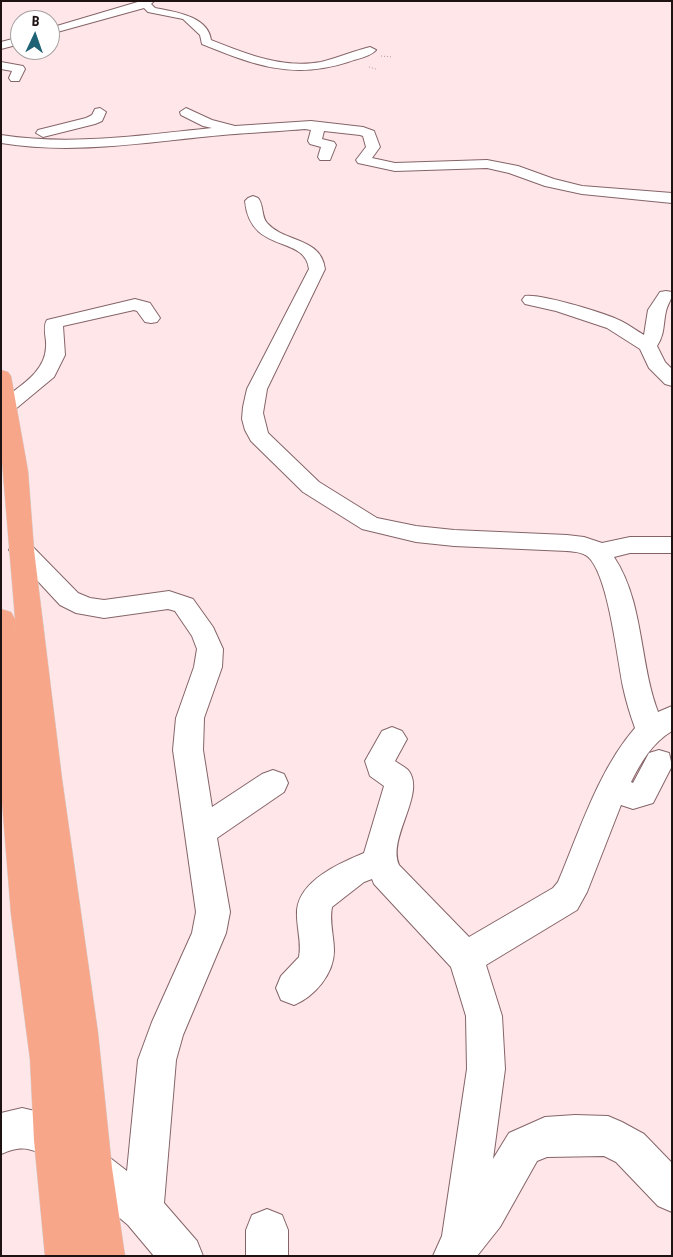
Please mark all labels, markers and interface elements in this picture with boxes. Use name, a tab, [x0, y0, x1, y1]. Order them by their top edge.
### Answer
north arrow	[10, 10, 60, 60]
text: B	[31, 13, 40, 29]

